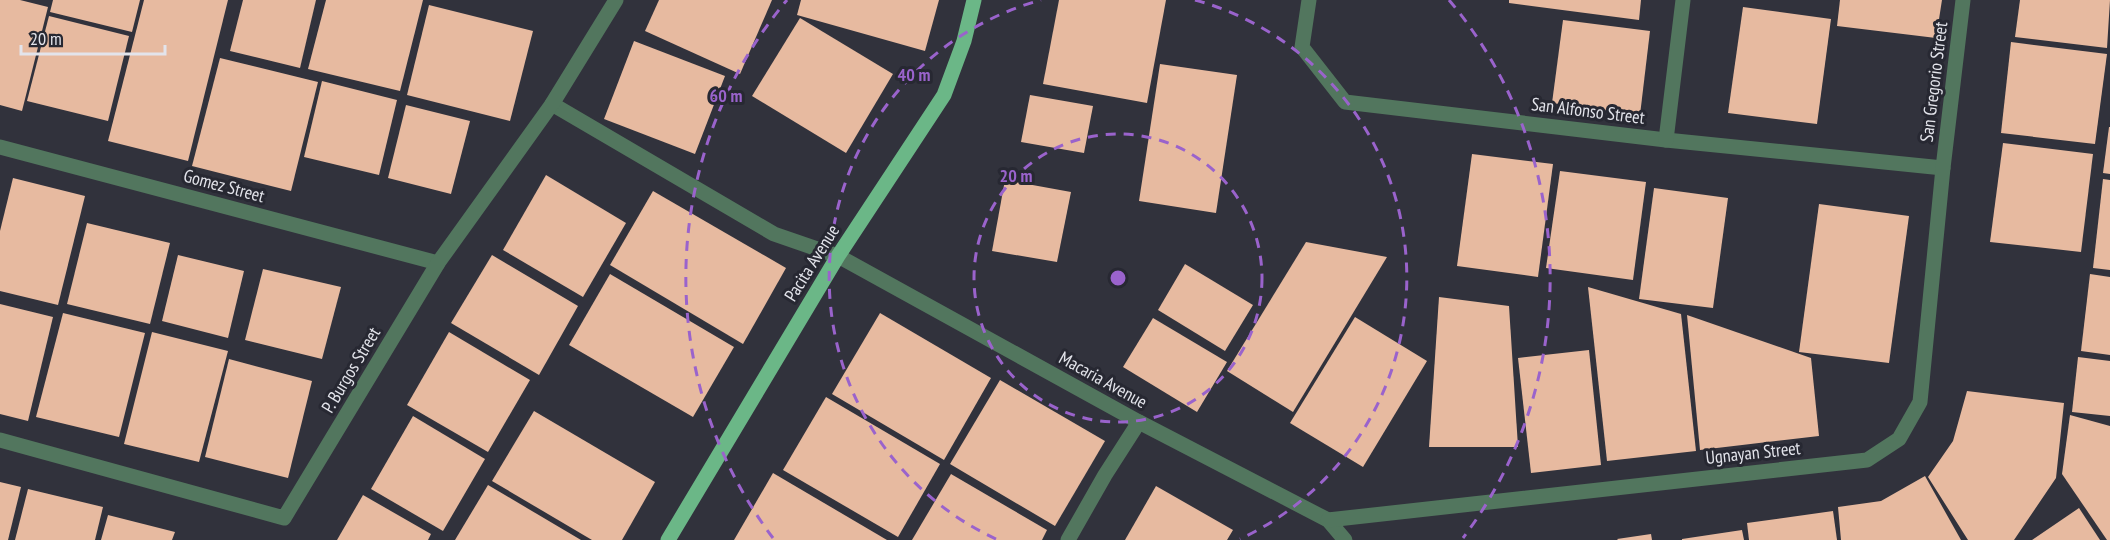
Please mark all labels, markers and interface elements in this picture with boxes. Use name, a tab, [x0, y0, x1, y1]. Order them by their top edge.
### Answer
scale bar	[21, 18, 165, 56]
street label: San Gregorio Street	[1915, 20, 1952, 143]
text: 20 m	[30, 27, 62, 50]
text: 40 m	[898, 63, 930, 86]
text: 60 m	[710, 84, 742, 107]
street label: San Alfonso Street	[1530, 92, 1646, 129]
street label: Gomez Street	[181, 164, 267, 207]
text: 20 m	[1000, 164, 1032, 187]
street label: Pacita Avenue	[779, 220, 844, 305]
centre of rings	[1108, 268, 1128, 288]
street label: P. Burgos Street	[316, 323, 385, 417]
street label: Macaria Avenue	[1055, 346, 1151, 413]
street label: Ugnayan Street	[1704, 436, 1802, 469]

